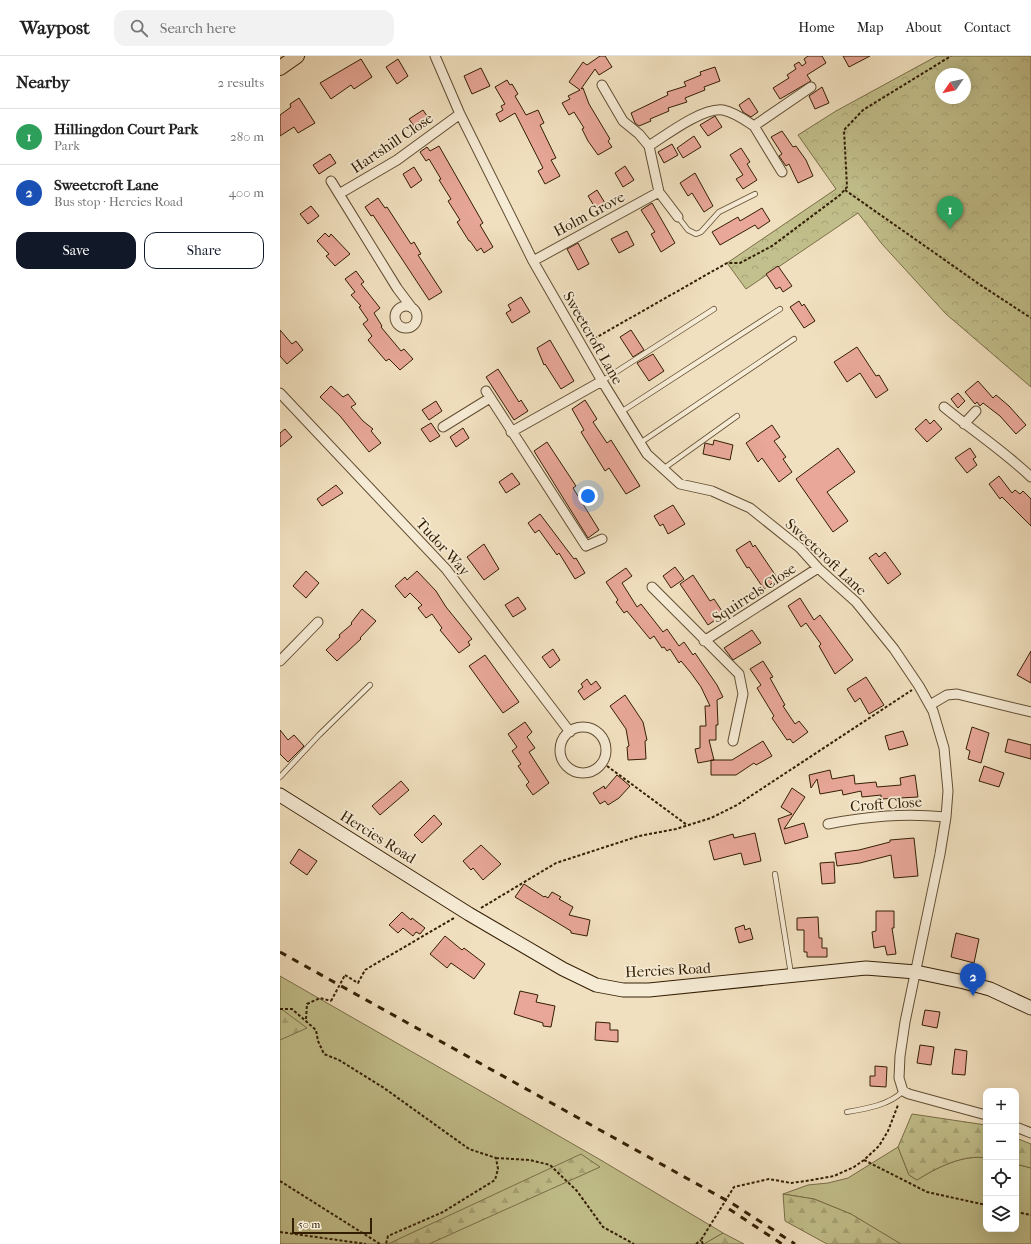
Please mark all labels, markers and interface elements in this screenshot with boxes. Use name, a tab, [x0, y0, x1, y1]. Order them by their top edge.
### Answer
search box	[114, 10, 394, 46]
text: Waypost	[20, 17, 90, 39]
icon: search	[128, 17, 150, 39]
text: Search here	[160, 19, 236, 37]
text: Home	[798, 19, 835, 36]
text: Map	[857, 19, 884, 36]
text: About	[906, 19, 942, 36]
text: Contact	[964, 19, 1011, 36]
north arrow	[935, 68, 971, 104]
text: Nearby	[16, 72, 70, 92]
text: 2 results	[218, 75, 264, 90]
street label: Hartshill Close	[348, 109, 437, 177]
text: Hillingdon Court Park	[54, 120, 198, 138]
text: 1	[27, 129, 31, 144]
text: 280 m	[230, 129, 264, 144]
text: Park	[54, 138, 80, 153]
text: Sweetcroft Lane	[54, 176, 159, 194]
text: 2	[26, 185, 32, 200]
text: 400 m	[228, 185, 264, 200]
street label: Holm Grove	[550, 188, 628, 240]
text: Bus stop · Hercies Road	[54, 194, 183, 209]
pin: 1	[937, 196, 963, 229]
button: Save	[16, 232, 136, 269]
button: Share	[144, 232, 264, 269]
street label: Sweetcroft Lane	[559, 288, 627, 388]
your location	[578, 486, 598, 506]
street label: Tudor Way	[412, 514, 474, 580]
street label: Sweetcroft Lane	[782, 515, 871, 600]
street label: Squirrels Close	[709, 559, 800, 627]
street label: Croft Close	[849, 792, 923, 815]
street label: Hercies Road	[337, 807, 420, 868]
street label: Hercies Road	[625, 959, 712, 981]
pin: 2	[960, 963, 986, 996]
map controls	[983, 1088, 1019, 1232]
button: +	[983, 1088, 1019, 1124]
button: −	[983, 1124, 1019, 1160]
button: locate	[983, 1160, 1019, 1196]
button: layers	[983, 1196, 1019, 1232]
scale bar	[292, 1216, 372, 1235]
text: 50 m	[298, 1218, 320, 1231]

